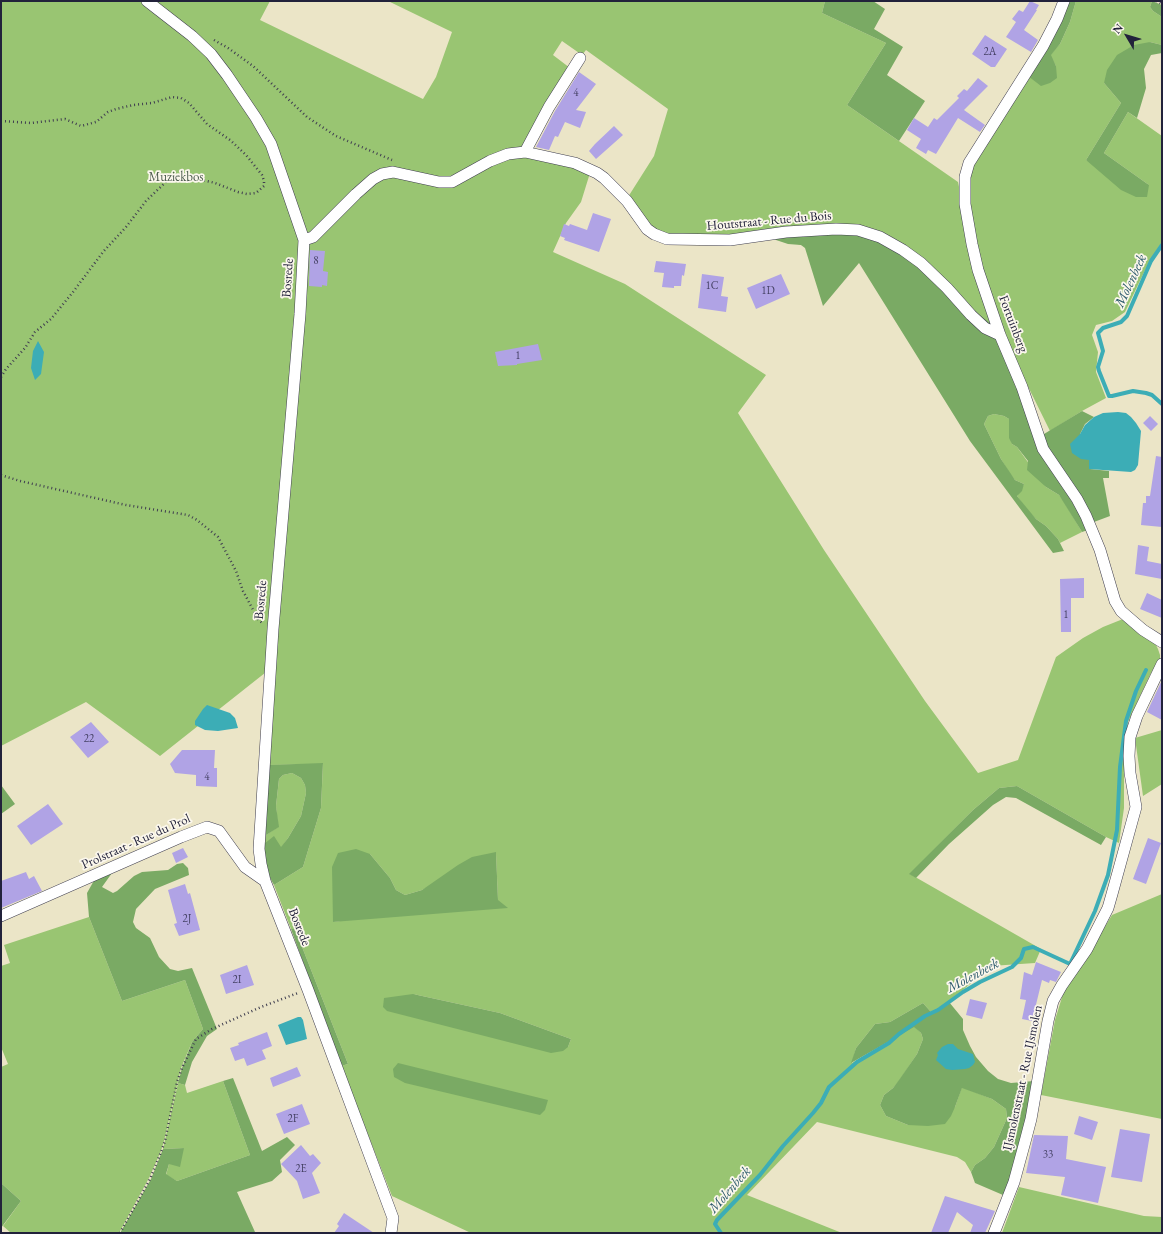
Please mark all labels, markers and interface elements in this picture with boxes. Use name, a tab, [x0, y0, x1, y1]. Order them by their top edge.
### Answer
north arrow	[1107, 16, 1147, 56]
text: N	[1109, 21, 1126, 36]
house number: 2A	[984, 45, 996, 59]
house number: 4	[573, 86, 579, 100]
park label: Muziekbos	[148, 169, 204, 185]
street label: Houtstraat - Rue du Bois	[706, 208, 832, 234]
water label: Molenbeek	[1111, 252, 1151, 310]
house number: 8	[313, 254, 319, 268]
street label: Bosrede	[279, 258, 297, 298]
house number: 1C	[705, 279, 719, 293]
house number: 1D	[761, 284, 775, 298]
street label: Fortuinberg	[995, 293, 1031, 355]
house number: 1	[515, 349, 521, 363]
street label: Bosrede	[252, 580, 270, 620]
house number: 1	[1063, 608, 1069, 622]
house number: 22	[84, 732, 94, 746]
house number: 4	[204, 770, 210, 784]
street label: Prolstraat - Rue du Prol	[79, 811, 193, 873]
street label: Bosrede	[284, 906, 314, 948]
house number: 2J	[182, 912, 192, 926]
water label: Molenbeek	[944, 955, 1002, 997]
house number: 2I	[232, 973, 242, 987]
street label: IJsmolenstraat - Rue IJsmolen	[1000, 1004, 1046, 1152]
house number: 2F	[288, 1112, 298, 1126]
house number: 33	[1043, 1148, 1053, 1162]
house number: 2E	[295, 1162, 307, 1176]
water label: Molenbeek	[705, 1163, 755, 1217]

